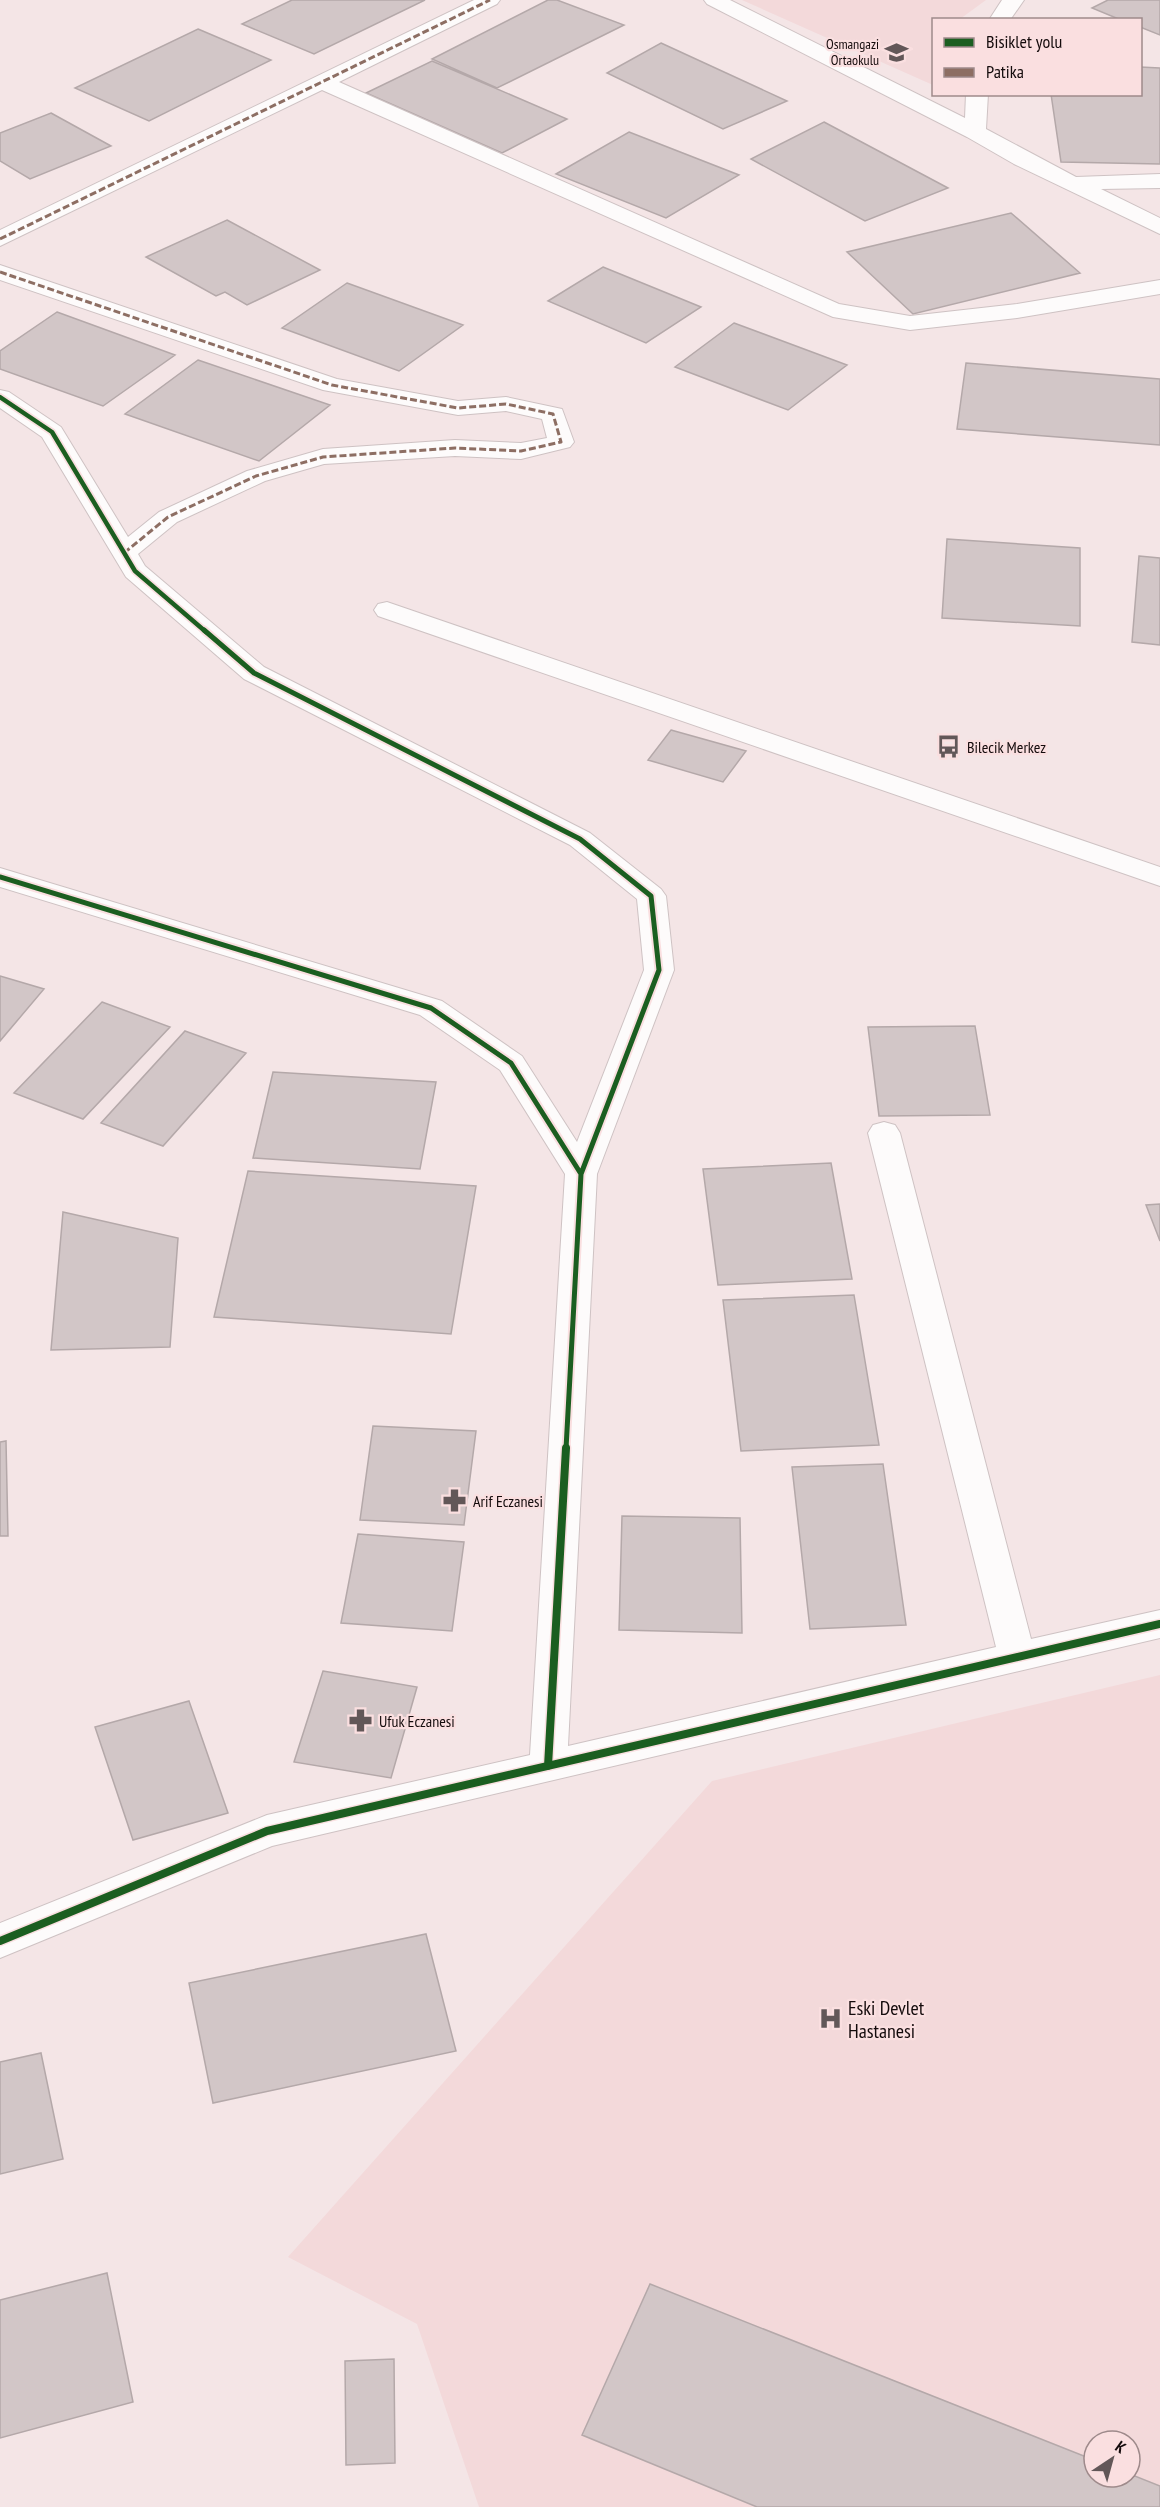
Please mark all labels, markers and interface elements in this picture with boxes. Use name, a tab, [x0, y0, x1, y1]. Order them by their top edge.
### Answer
legend	[932, 18, 1142, 96]
text: Bisiklet yolu	[986, 30, 1062, 53]
place label: Osmangazi Ortaokulu	[826, 35, 879, 69]
school or university icon: Osmangazi Ortaokulu	[884, 39, 910, 65]
text: Patika	[986, 60, 1024, 83]
bus stop icon: Bilecik Merkez	[936, 734, 962, 760]
place label: Bilecik Merkez	[967, 737, 1046, 757]
pharmacy icon: Arif Eczanesi	[442, 1488, 468, 1514]
place label: Arif Eczanesi	[473, 1491, 543, 1511]
pharmacy icon: Ufuk Eczanesi	[348, 1708, 374, 1734]
place label: Ufuk Eczanesi	[379, 1711, 455, 1731]
place label: Eski Devlet Hastanesi	[848, 1995, 925, 2044]
hospital icon: Eski Devlet Hastanesi	[817, 2006, 843, 2032]
north arrow	[1082, 2429, 1142, 2489]
text: K	[1112, 2436, 1131, 2458]

